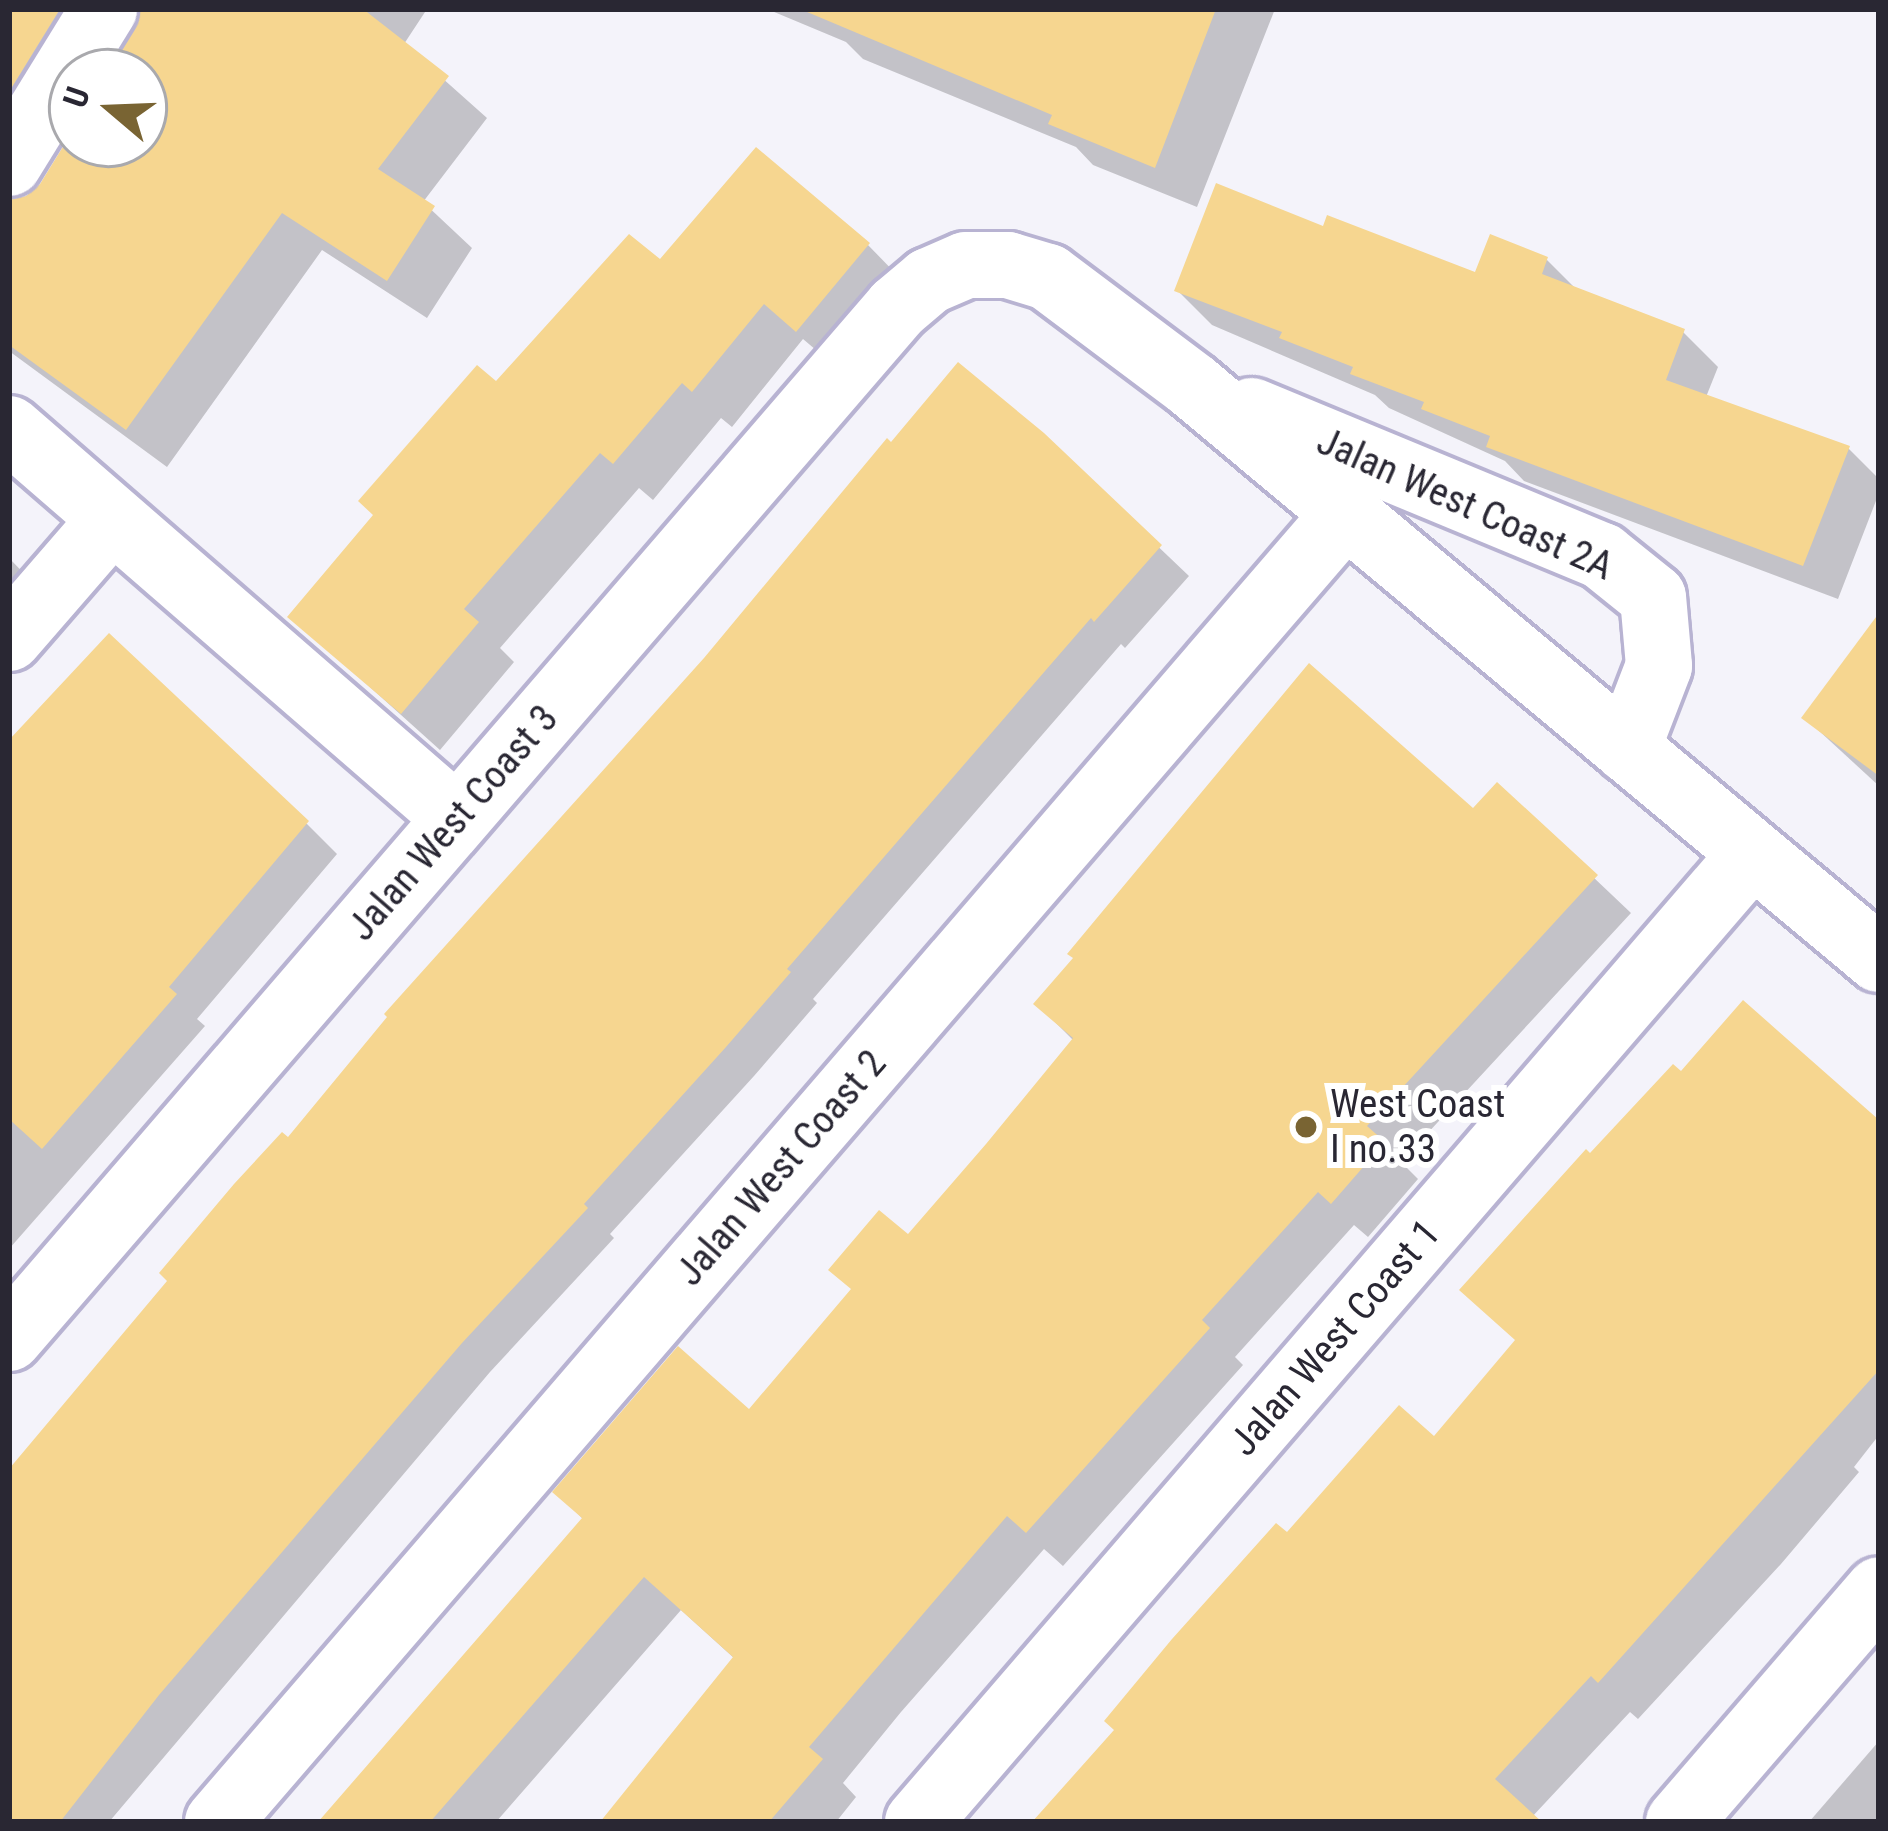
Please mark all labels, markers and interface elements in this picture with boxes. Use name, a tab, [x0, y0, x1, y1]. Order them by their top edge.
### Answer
north arrow	[48, 48, 168, 168]
text: U	[55, 82, 98, 112]
street label: Jalan West Coast 2A	[1310, 418, 1620, 590]
street label: Jalan West Coast 3	[338, 696, 568, 950]
street label: Jalan West Coast 2	[666, 1041, 896, 1295]
place label: West Coast I no.33	[1330, 1082, 1505, 1173]
marker: West Coast I no.33	[1293, 1114, 1319, 1140]
street label: Jalan West Coast 1	[1220, 1211, 1450, 1465]

